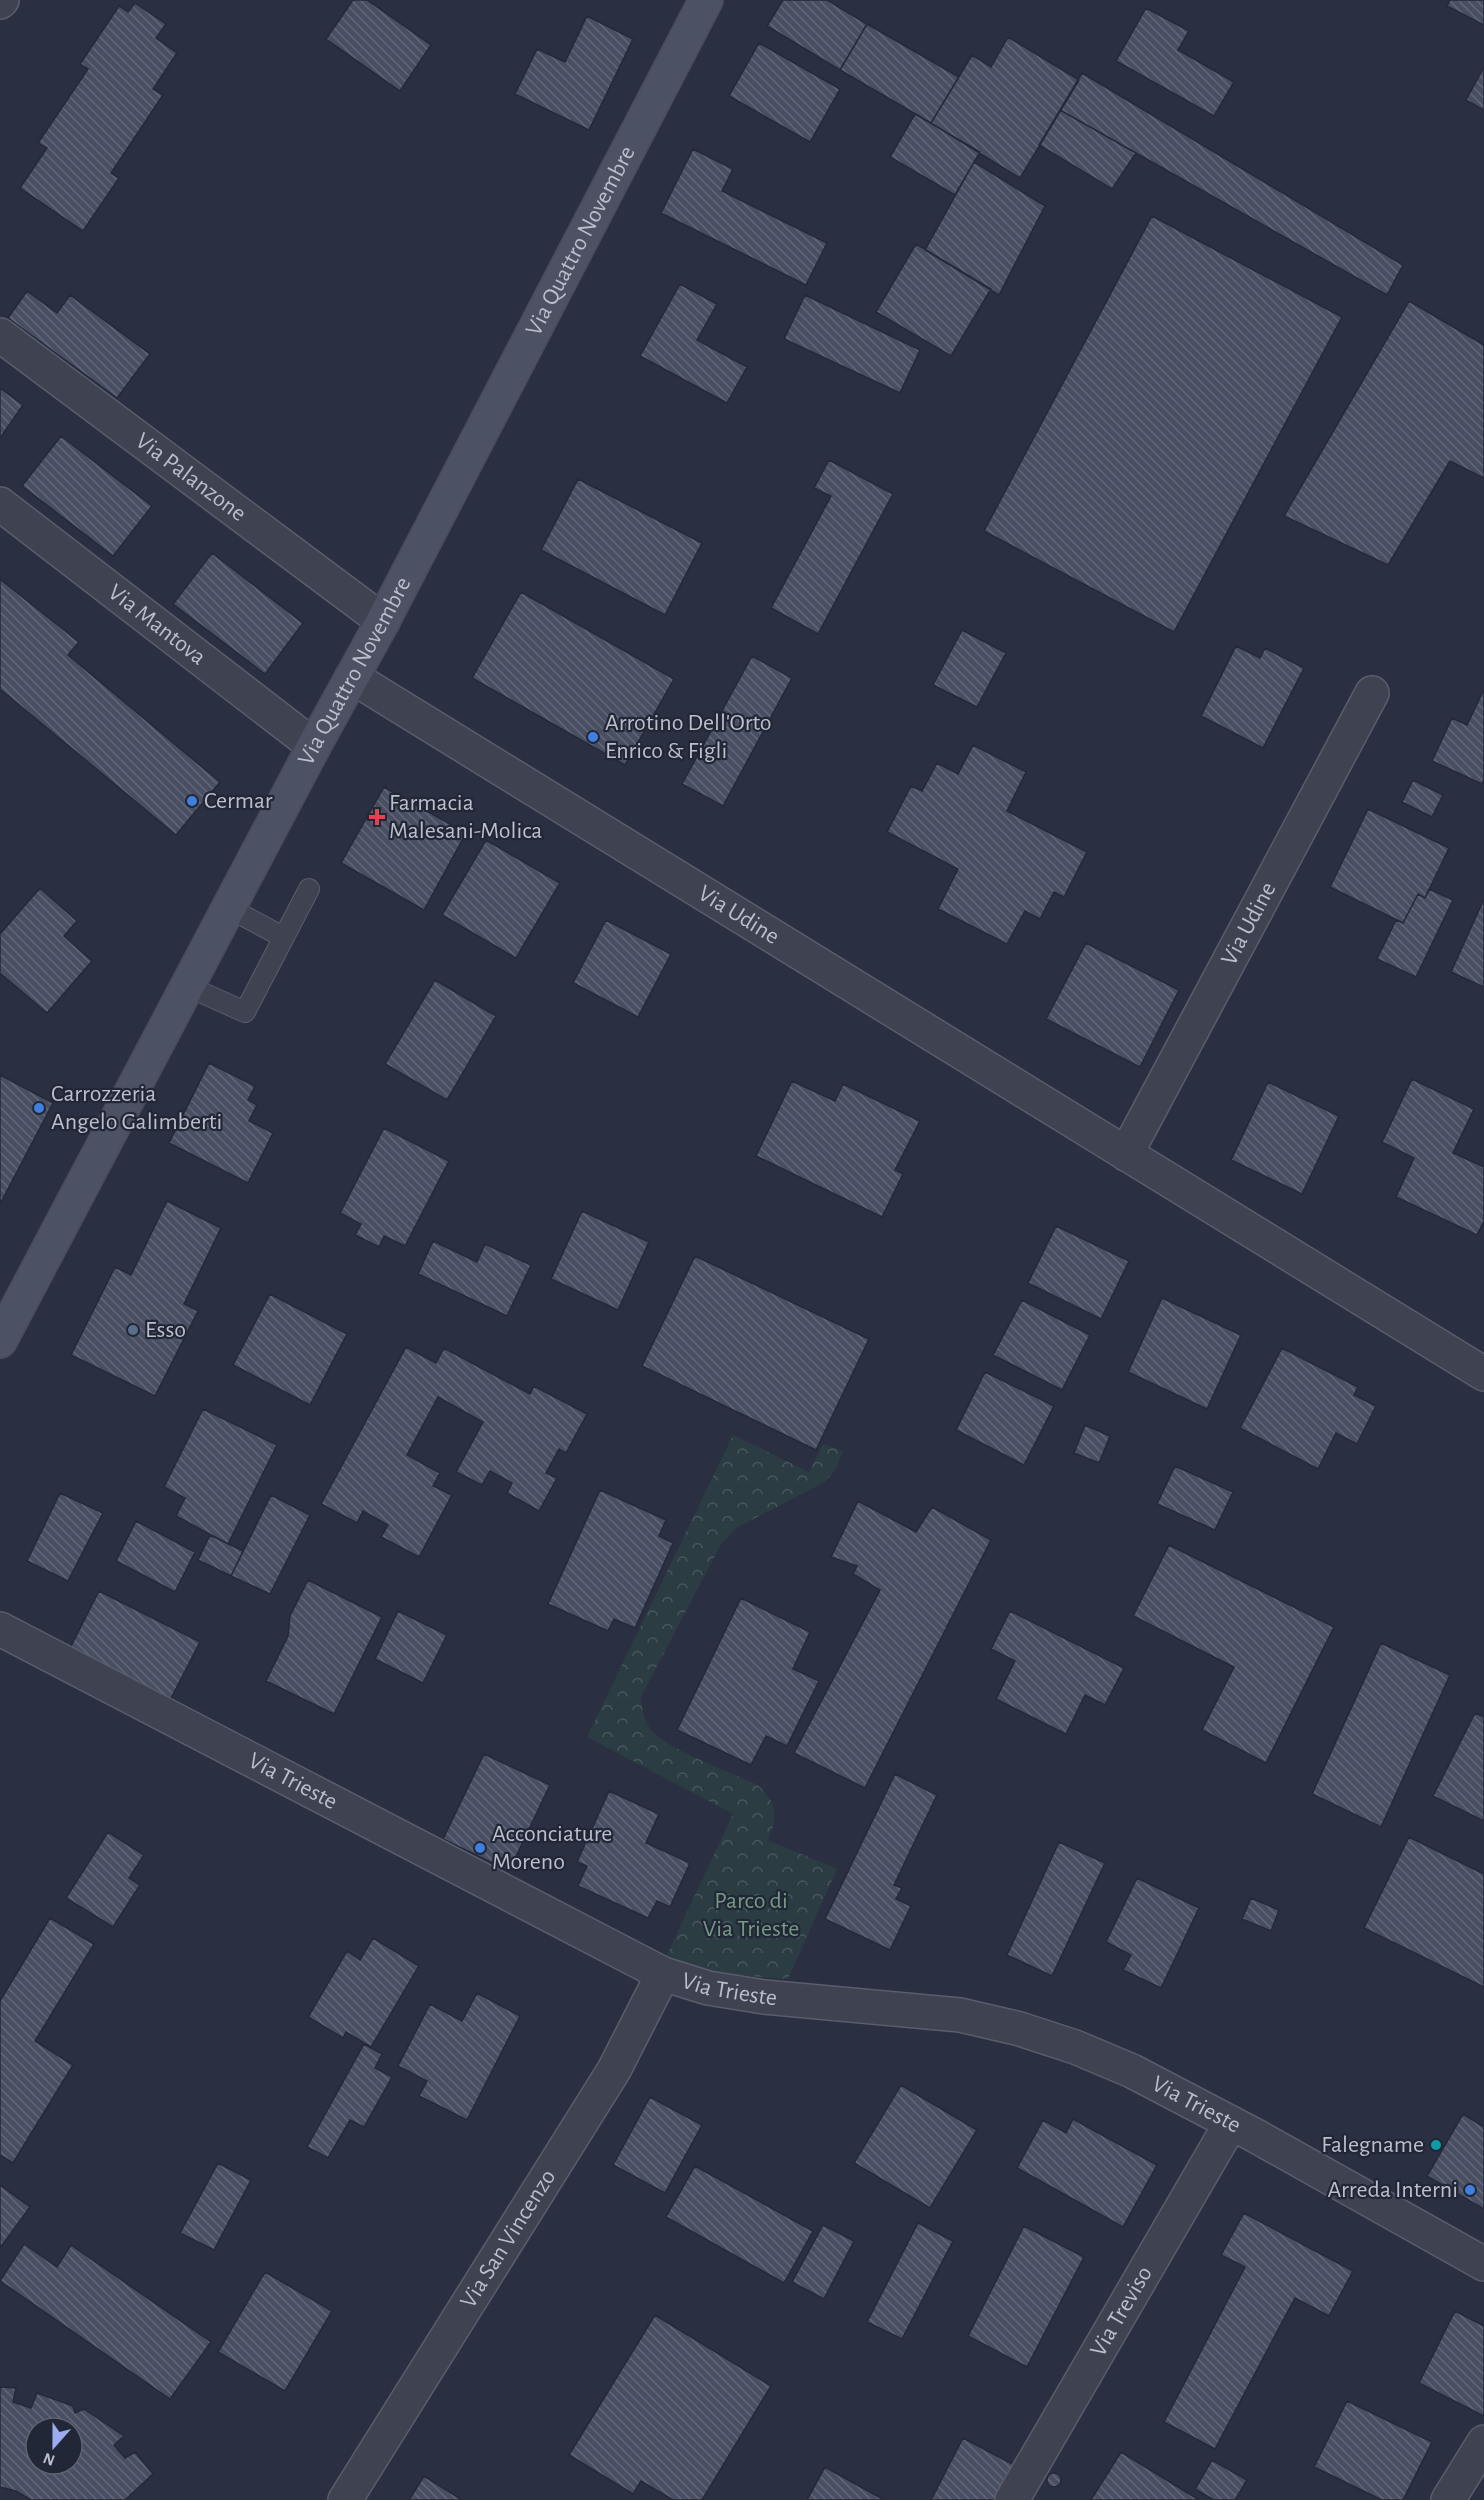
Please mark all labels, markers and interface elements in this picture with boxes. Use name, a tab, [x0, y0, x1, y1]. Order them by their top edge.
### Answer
street label: Via Quattro Novembre	[522, 142, 640, 340]
street label: Via Palanzone	[131, 429, 250, 526]
street label: Via Quattro Novembre	[294, 573, 416, 769]
street label: Via Mantova	[104, 580, 210, 670]
place label: Arrotino Dell'Orto Enrico & Figli	[605, 711, 772, 763]
marker: Arrotino Dell'Orto Enrico & Figli	[586, 730, 600, 744]
place label: Cermar	[204, 789, 273, 813]
place label: Farmacia Malesani-Molica	[389, 791, 542, 843]
marker: Cermar	[185, 794, 199, 808]
marker: Farmacia Malesani-Molica	[370, 810, 384, 824]
street label: Via Udine	[1217, 878, 1281, 969]
street label: Via Udine	[694, 881, 783, 949]
place label: Carrozzeria Angelo Galimberti	[51, 1082, 222, 1134]
marker: Carrozzeria Angelo Galimberti	[32, 1101, 46, 1115]
place label: Esso	[145, 1318, 186, 1342]
marker: Esso	[126, 1323, 140, 1337]
street label: Via Trieste	[244, 1748, 341, 1814]
place label: Acconciature Moreno	[492, 1822, 612, 1874]
marker: Acconciature Moreno	[473, 1841, 487, 1855]
park label: Parco di Via Trieste	[703, 1889, 799, 1941]
street label: Via Trieste	[679, 1969, 778, 2010]
street label: Via Trieste	[1148, 2072, 1245, 2138]
place label: Falegname	[1321, 2133, 1424, 2157]
marker: Falegname	[1429, 2138, 1443, 2152]
street label: Via San Vincenzo	[456, 2165, 561, 2312]
place label: Arreda Interni	[1327, 2178, 1458, 2202]
marker: Arreda Interni	[1463, 2183, 1477, 2197]
street label: Via Treviso	[1086, 2262, 1157, 2361]
north arrow	[24, 2416, 84, 2476]
text: N	[41, 2450, 57, 2469]

